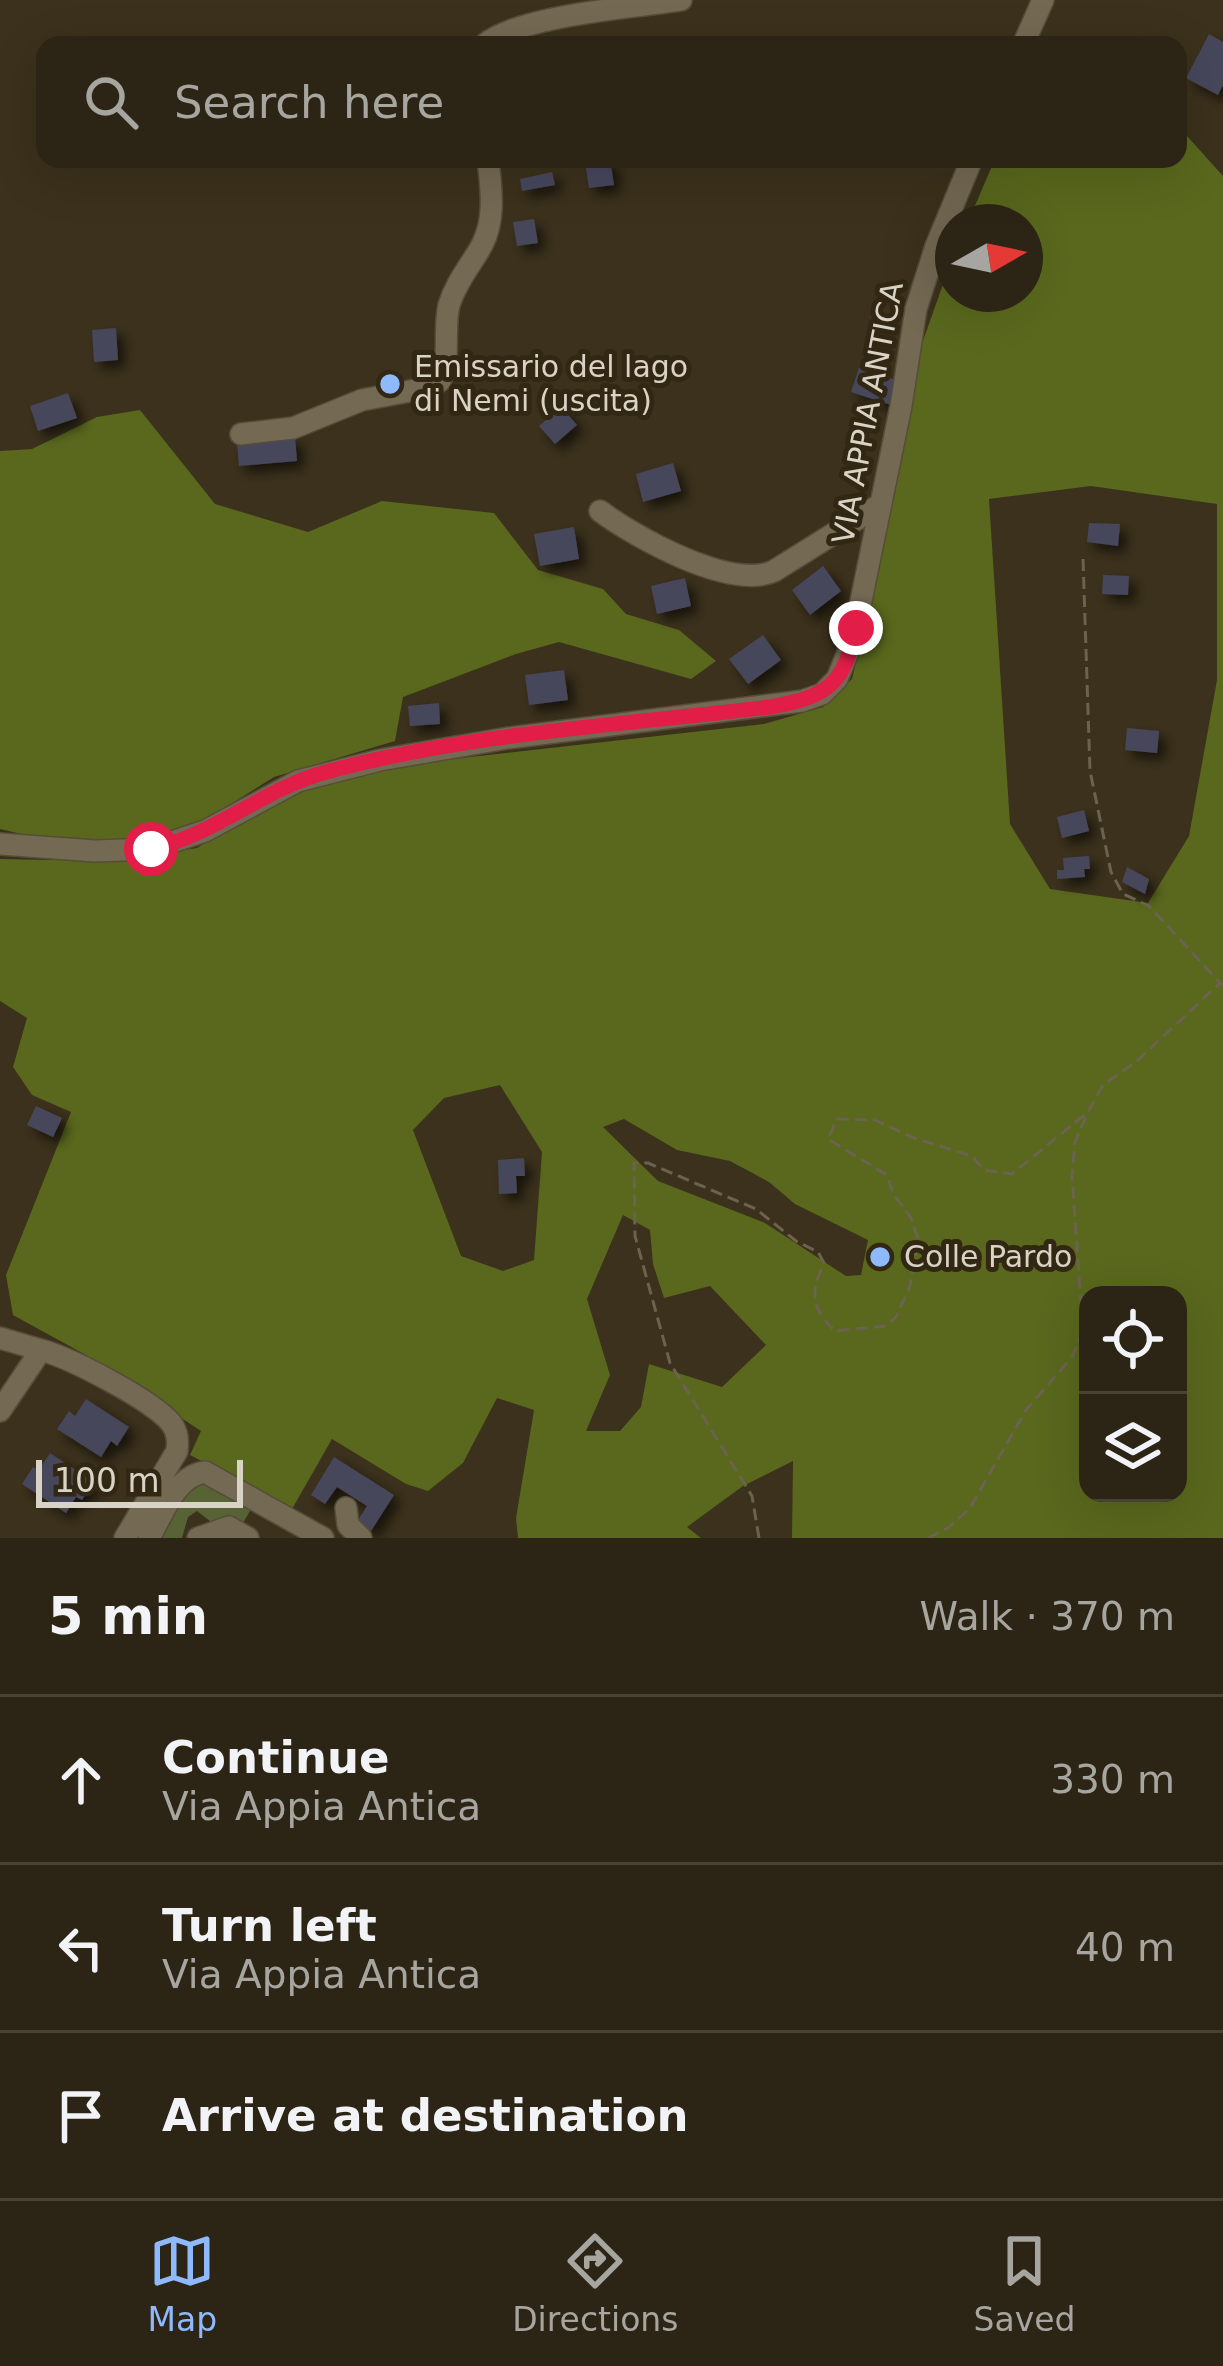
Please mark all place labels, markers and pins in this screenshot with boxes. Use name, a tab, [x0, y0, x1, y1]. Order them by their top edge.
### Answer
place label: Emissario del lago di Nemi (uscita)	[414, 349, 688, 418]
marker: Emissario del lago di Nemi (uscita)	[377, 371, 403, 397]
place label: Colle Pardo	[904, 1239, 1072, 1274]
marker: Colle Pardo	[867, 1244, 893, 1270]

